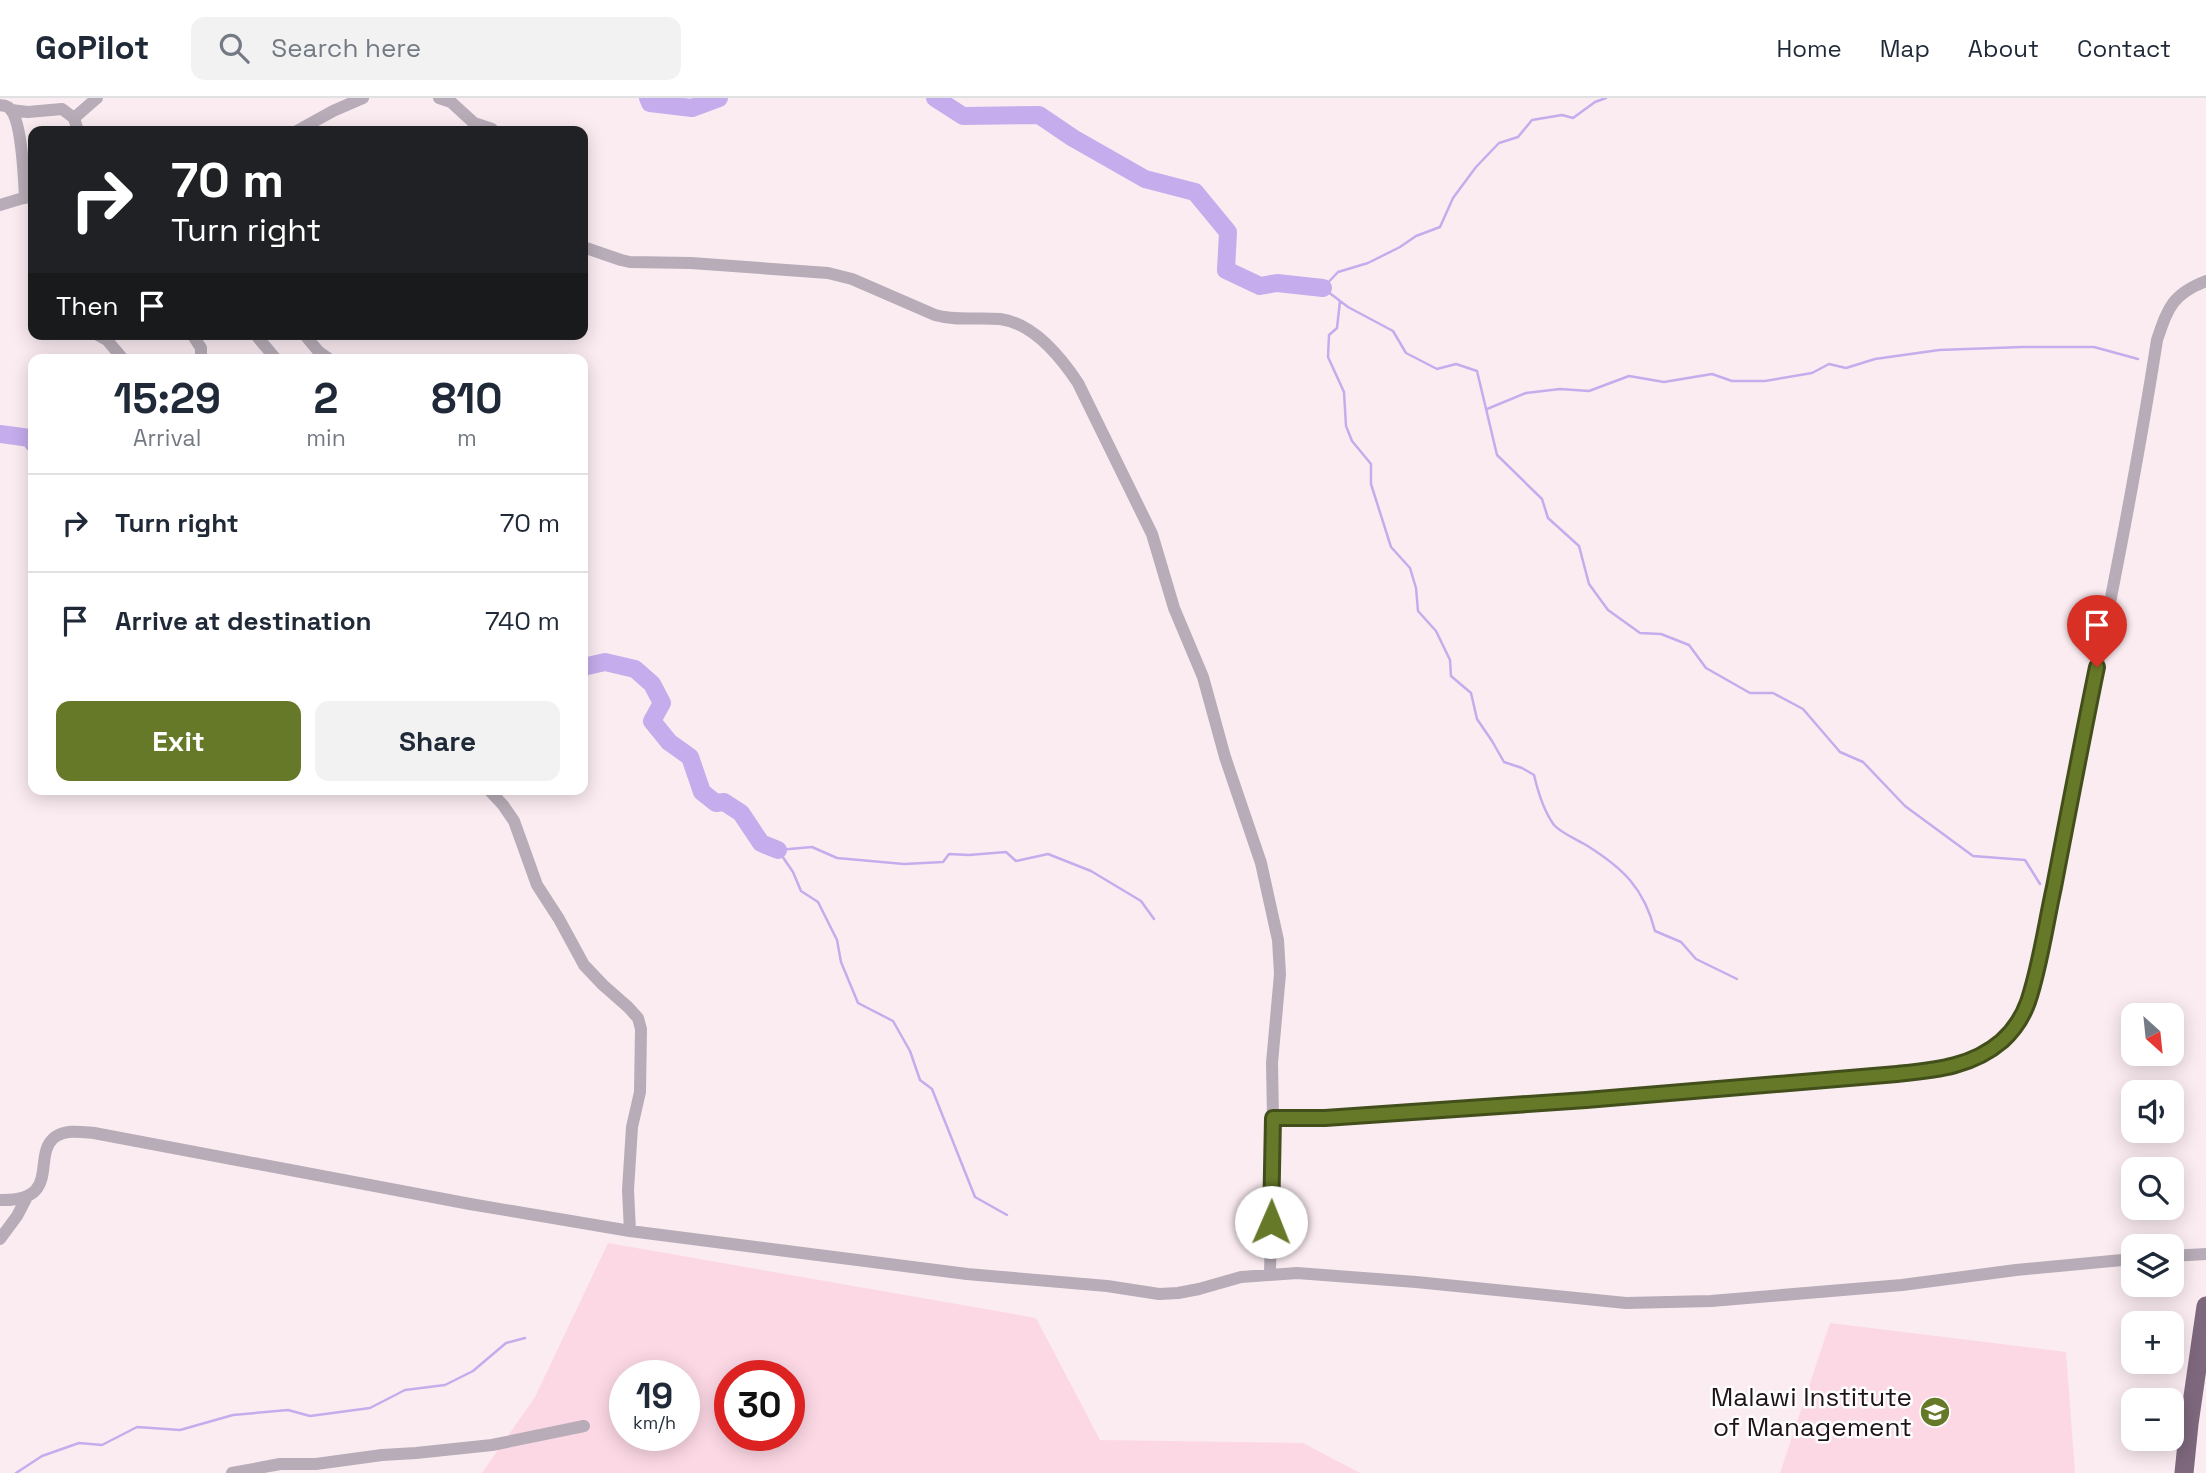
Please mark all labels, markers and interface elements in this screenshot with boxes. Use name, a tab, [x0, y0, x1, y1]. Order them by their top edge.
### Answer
search box	[191, 17, 681, 80]
text: GoPilot	[35, 27, 149, 69]
icon: search	[215, 29, 253, 67]
text: Search here	[271, 31, 421, 65]
text: Home	[1776, 33, 1842, 64]
text: Map	[1880, 33, 1930, 64]
text: About	[1968, 33, 2039, 64]
text: Contact	[2077, 33, 2171, 64]
text: 70 m	[171, 149, 284, 211]
icon: right	[56, 154, 147, 245]
text: Turn right	[171, 210, 321, 250]
icon: arrive	[133, 287, 171, 325]
text: Then	[56, 289, 119, 323]
text: 15:29	[113, 372, 221, 425]
text: 2	[314, 372, 338, 425]
text: 810	[431, 372, 503, 425]
text: Arrival	[133, 423, 201, 453]
text: min	[306, 423, 346, 453]
text: m	[457, 423, 477, 453]
icon: right	[56, 504, 94, 542]
text: Turn right	[115, 506, 239, 540]
text: 70 m	[500, 506, 560, 540]
pin	[2067, 595, 2127, 667]
icon: arrive	[56, 602, 94, 640]
text: Arrive at destination	[115, 604, 372, 638]
text: 740 m	[485, 604, 560, 638]
icon: arrive	[2078, 606, 2116, 644]
button: Exit	[56, 701, 301, 781]
button: Share	[315, 701, 560, 781]
north arrow	[2121, 1003, 2184, 1066]
map controls	[2121, 1003, 2184, 1451]
button: sound	[2121, 1080, 2184, 1143]
button: search	[2121, 1157, 2184, 1220]
position arrow	[1234, 1185, 1308, 1259]
button: layers	[2121, 1234, 2184, 1297]
button: +	[2121, 1311, 2184, 1374]
speed limit sign: 30	[714, 1360, 805, 1451]
text: 19	[636, 1374, 673, 1418]
place label: Malawi Institute of Management	[1711, 1380, 1912, 1444]
button: −	[2121, 1388, 2184, 1451]
school or university icon: Malawi Institute of Management	[1918, 1395, 1952, 1429]
text: km/h	[633, 1411, 676, 1434]

